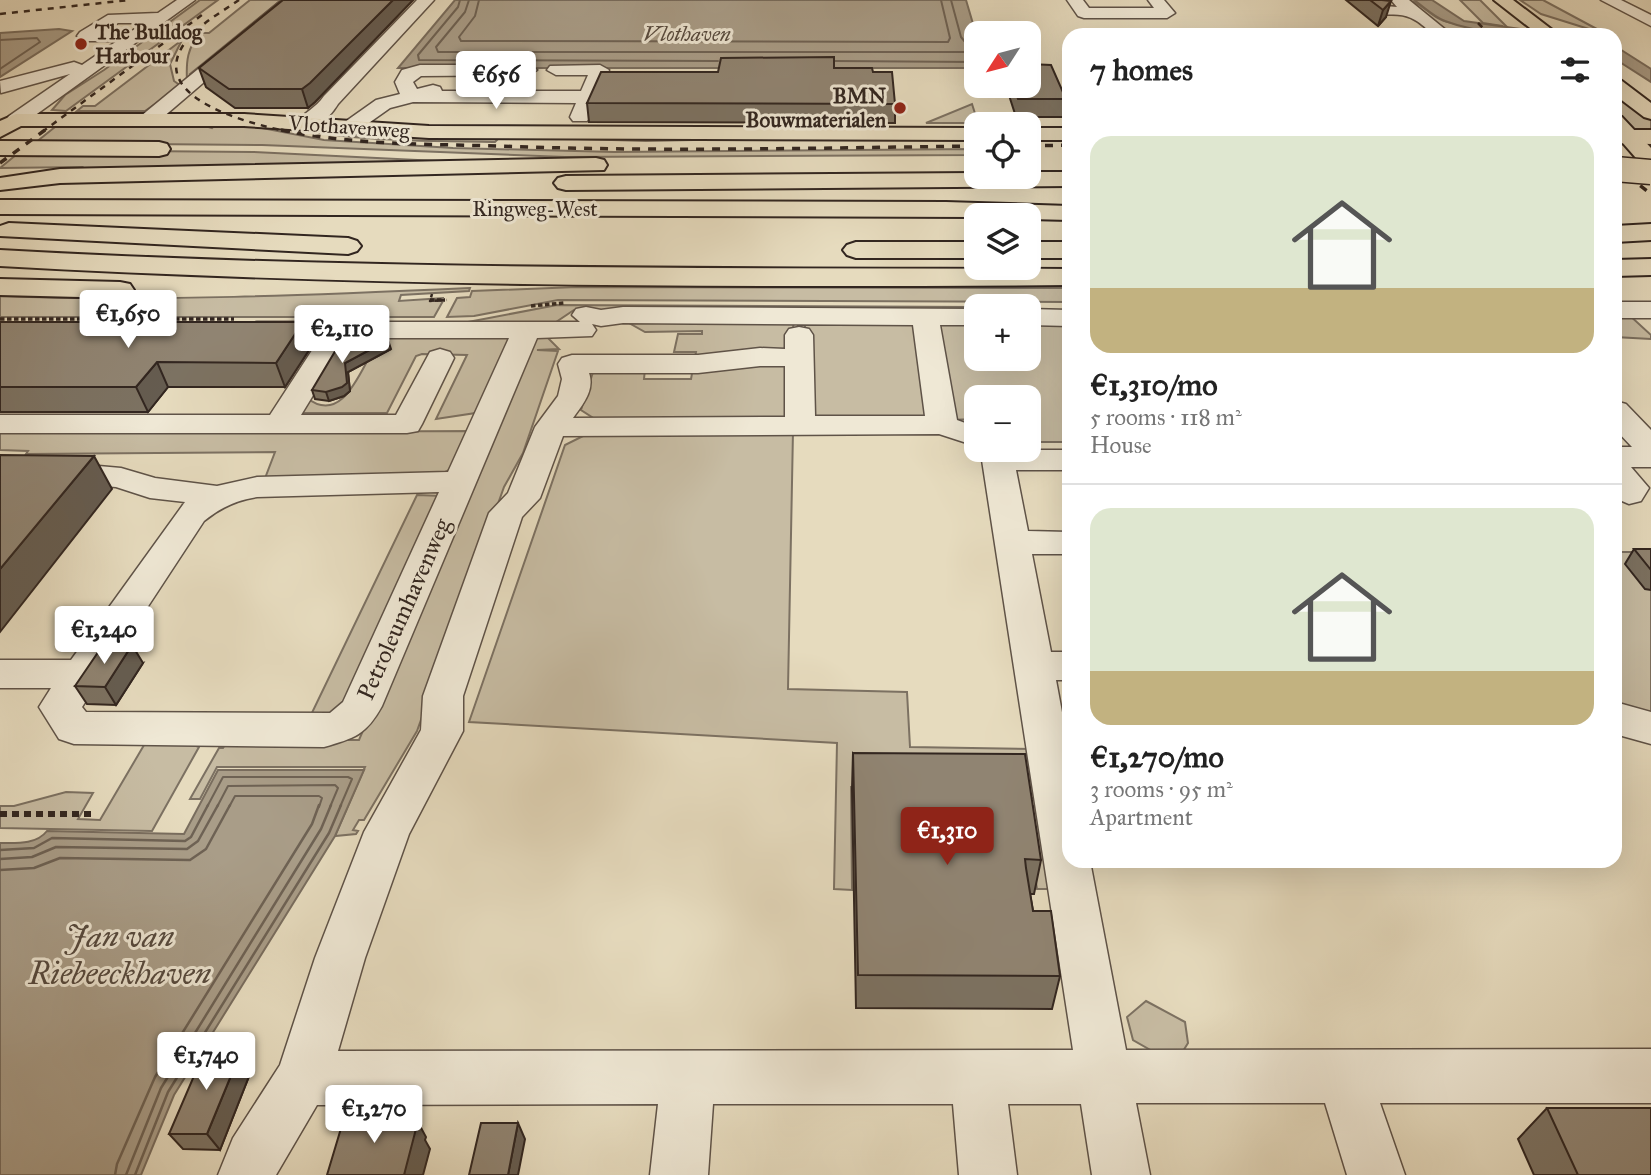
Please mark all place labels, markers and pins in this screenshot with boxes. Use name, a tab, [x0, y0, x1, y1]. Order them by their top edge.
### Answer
place label: The Bulldog Harbour	[94, 19, 203, 69]
marker: The Bulldog Harbour	[73, 36, 89, 52]
pin: €656	[455, 52, 537, 111]
place label: BMN Bouwmaterialen	[746, 83, 887, 133]
marker: BMN Bouwmaterialen	[892, 100, 908, 116]
pin: €1,650	[71, 290, 185, 350]
pin: €2,110	[285, 306, 399, 365]
pin: €1,240	[47, 606, 161, 666]
pin: €1,310	[890, 808, 1004, 867]
pin: €1,740	[149, 1032, 263, 1092]
pin: €1,270	[317, 1086, 431, 1145]

